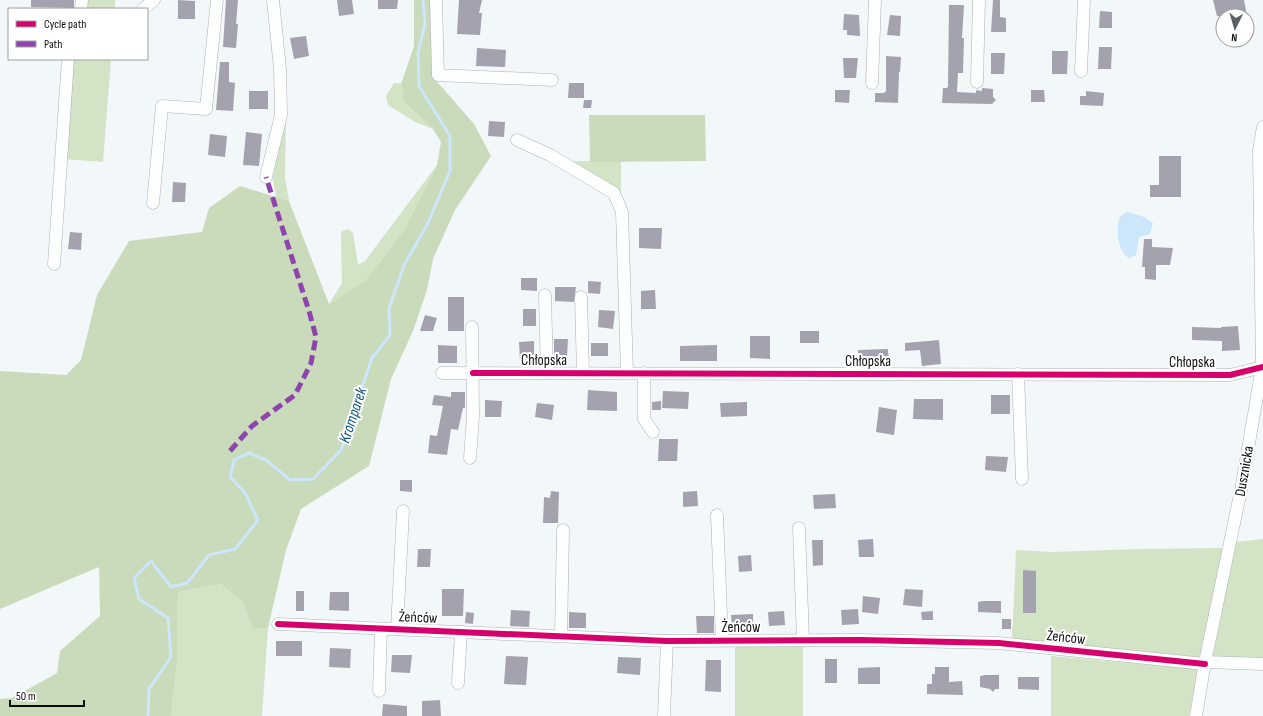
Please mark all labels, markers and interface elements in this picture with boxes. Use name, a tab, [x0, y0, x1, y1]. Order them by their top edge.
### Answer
legend	[8, 8, 148, 60]
north arrow	[1215, 8, 1255, 48]
text: Cycle path	[44, 17, 86, 32]
text: N	[1231, 31, 1238, 44]
text: Path	[44, 37, 62, 52]
street label: Chłopska	[521, 351, 567, 370]
street label: Chłopska	[845, 352, 891, 371]
street label: Chłopska	[1169, 353, 1215, 372]
water label: Kromparek	[336, 384, 372, 446]
street label: Dusznicka	[1231, 444, 1258, 498]
street label: Żeńców	[398, 607, 438, 628]
street label: Żeńców	[722, 618, 761, 637]
street label: Żeńców	[1046, 626, 1087, 649]
scale bar	[10, 682, 84, 708]
text: 50 m	[16, 689, 36, 704]

